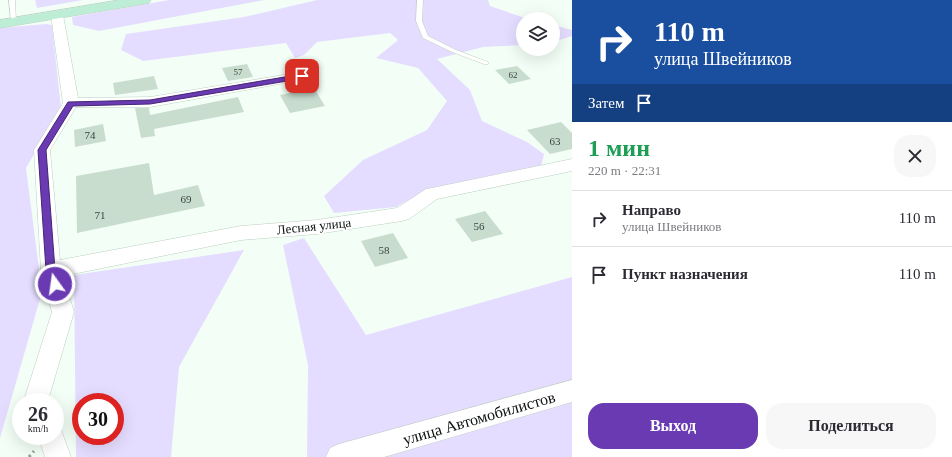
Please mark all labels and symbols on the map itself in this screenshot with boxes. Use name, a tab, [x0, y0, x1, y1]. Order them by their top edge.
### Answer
pin	[285, 59, 319, 93]
house number: 57	[234, 67, 243, 77]
house number: 62	[509, 70, 518, 80]
house number: 74	[85, 129, 96, 141]
house number: 63	[550, 135, 561, 147]
house number: 69	[181, 193, 192, 205]
house number: 71	[95, 209, 106, 221]
street label: Лесная улица	[276, 215, 352, 237]
house number: 56	[474, 220, 485, 232]
house number: 58	[379, 244, 390, 256]
position arrow	[34, 263, 76, 305]
street label: улица Автомобилистов	[401, 388, 558, 449]
speed limit sign: 30	[72, 393, 124, 445]

